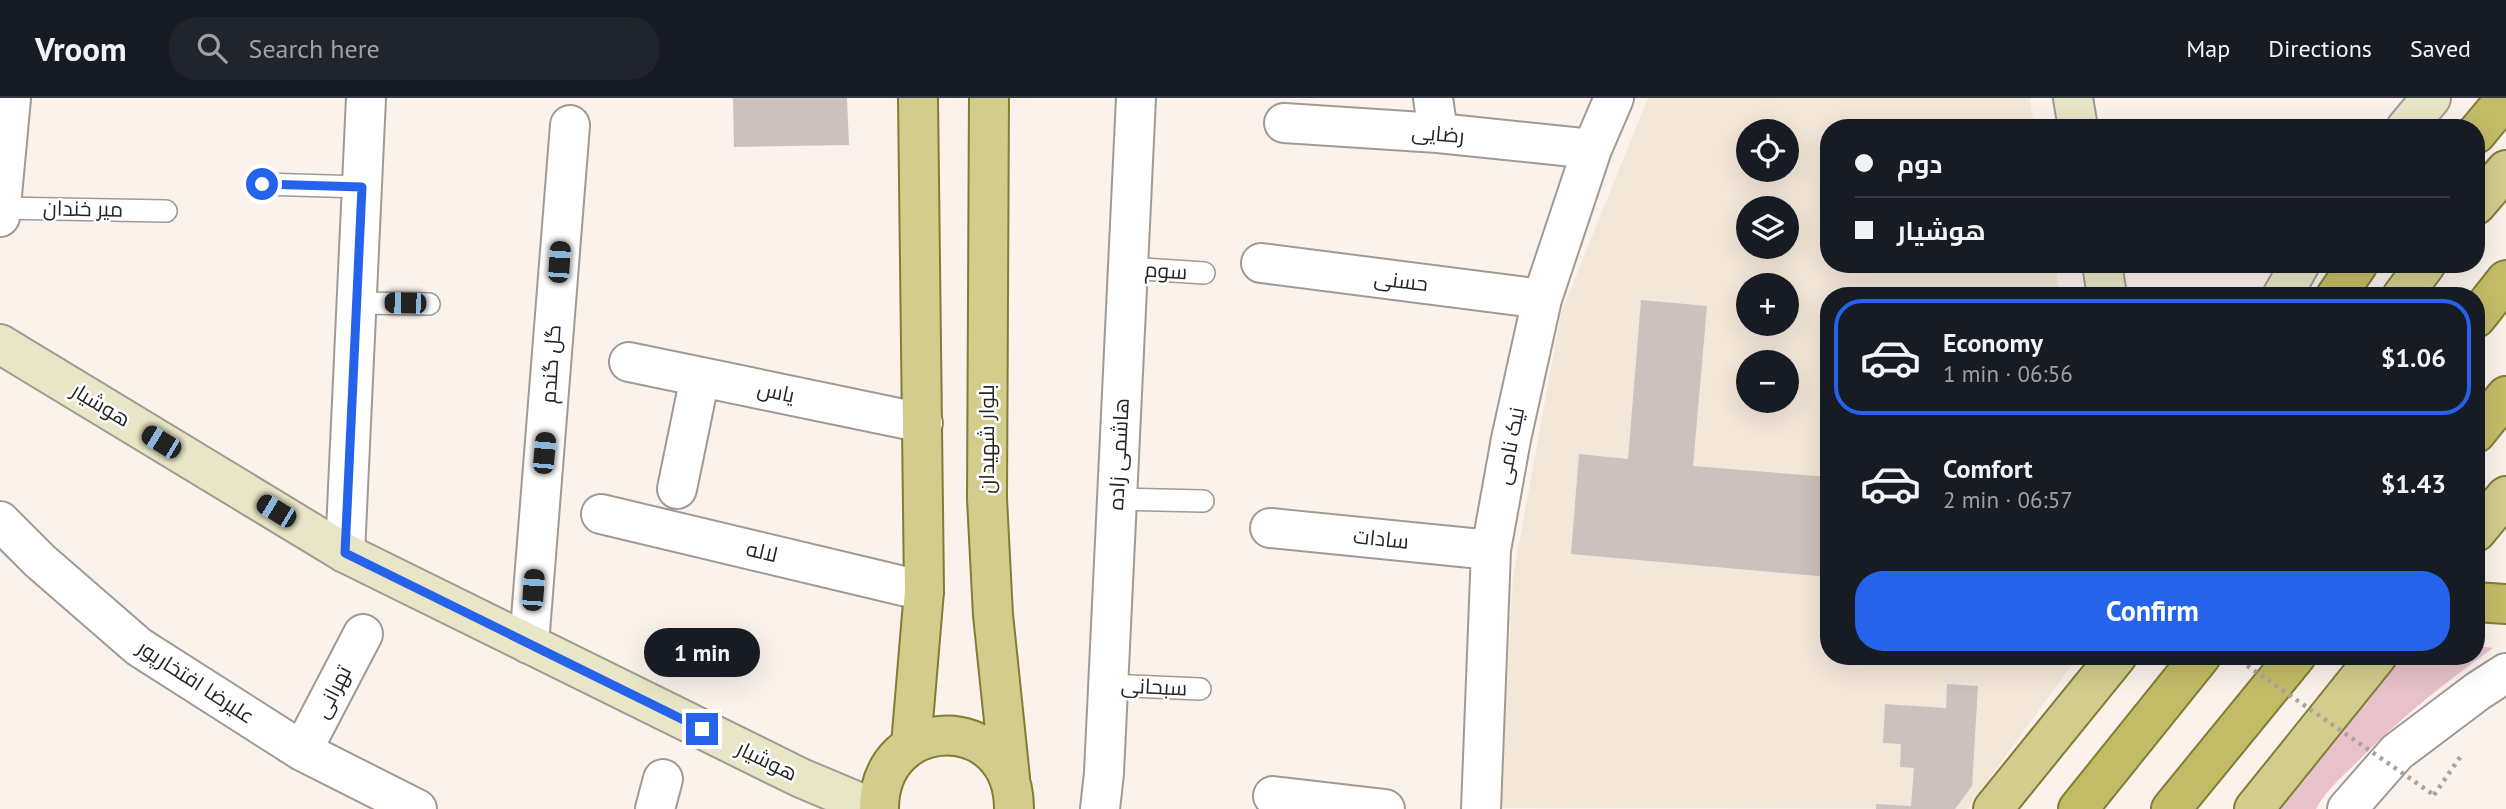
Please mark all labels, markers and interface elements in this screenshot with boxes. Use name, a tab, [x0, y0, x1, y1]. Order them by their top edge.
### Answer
search box	[169, 17, 659, 80]
text: Vroom	[35, 27, 127, 70]
icon: search	[193, 29, 231, 67]
text: Search here	[249, 32, 380, 65]
text: Map	[2186, 33, 2230, 64]
text: Directions	[2268, 33, 2372, 64]
text: Saved	[2410, 33, 2471, 64]
street label: رضایی	[1410, 118, 1466, 149]
map controls	[1736, 119, 1799, 413]
button: locate	[1736, 119, 1799, 182]
text: دوم	[1897, 147, 1942, 180]
route start	[246, 168, 278, 200]
street label: میر خندان	[43, 194, 123, 223]
button: layers	[1736, 196, 1799, 259]
text: هوشیار	[1897, 214, 1986, 247]
car	[548, 240, 571, 284]
street label: سوم	[1144, 256, 1188, 286]
street label: حسنی	[1372, 264, 1430, 297]
button: +	[1736, 273, 1799, 336]
car	[384, 292, 427, 314]
street label: گل گندم	[534, 324, 568, 404]
icon: car	[1859, 326, 1922, 389]
text: Economy	[1943, 326, 2043, 359]
text: $1.06	[2381, 341, 2446, 374]
button: −	[1736, 350, 1799, 413]
text: 1 min · 06:56	[1943, 359, 2073, 388]
street label: یاس	[755, 374, 798, 409]
street label: هوشیار	[66, 376, 136, 433]
street label: بلوار شهیدان	[973, 384, 1000, 494]
street label: هاشمی زاده	[1102, 397, 1135, 511]
street label: نیک نامی	[1489, 405, 1530, 487]
car	[138, 422, 185, 462]
car	[532, 431, 557, 475]
icon: car	[1859, 452, 1922, 515]
text: Comfort	[1943, 452, 2033, 485]
text: $1.43	[2381, 467, 2446, 500]
text: 2 min · 06:57	[1943, 485, 2073, 514]
car	[253, 491, 300, 531]
street label: سادات	[1352, 522, 1410, 555]
street label: لاله	[744, 535, 780, 568]
car	[522, 568, 545, 612]
button: Confirm	[1855, 571, 2450, 651]
callout: 1 min	[644, 628, 760, 676]
street label: علیرضا افتخارپور	[131, 633, 260, 730]
text: 1 min	[674, 638, 730, 667]
street label: تهرانی	[308, 661, 357, 723]
street label: سبحانی	[1120, 671, 1188, 702]
route end	[686, 713, 718, 745]
street label: هوشیار	[732, 734, 802, 787]

